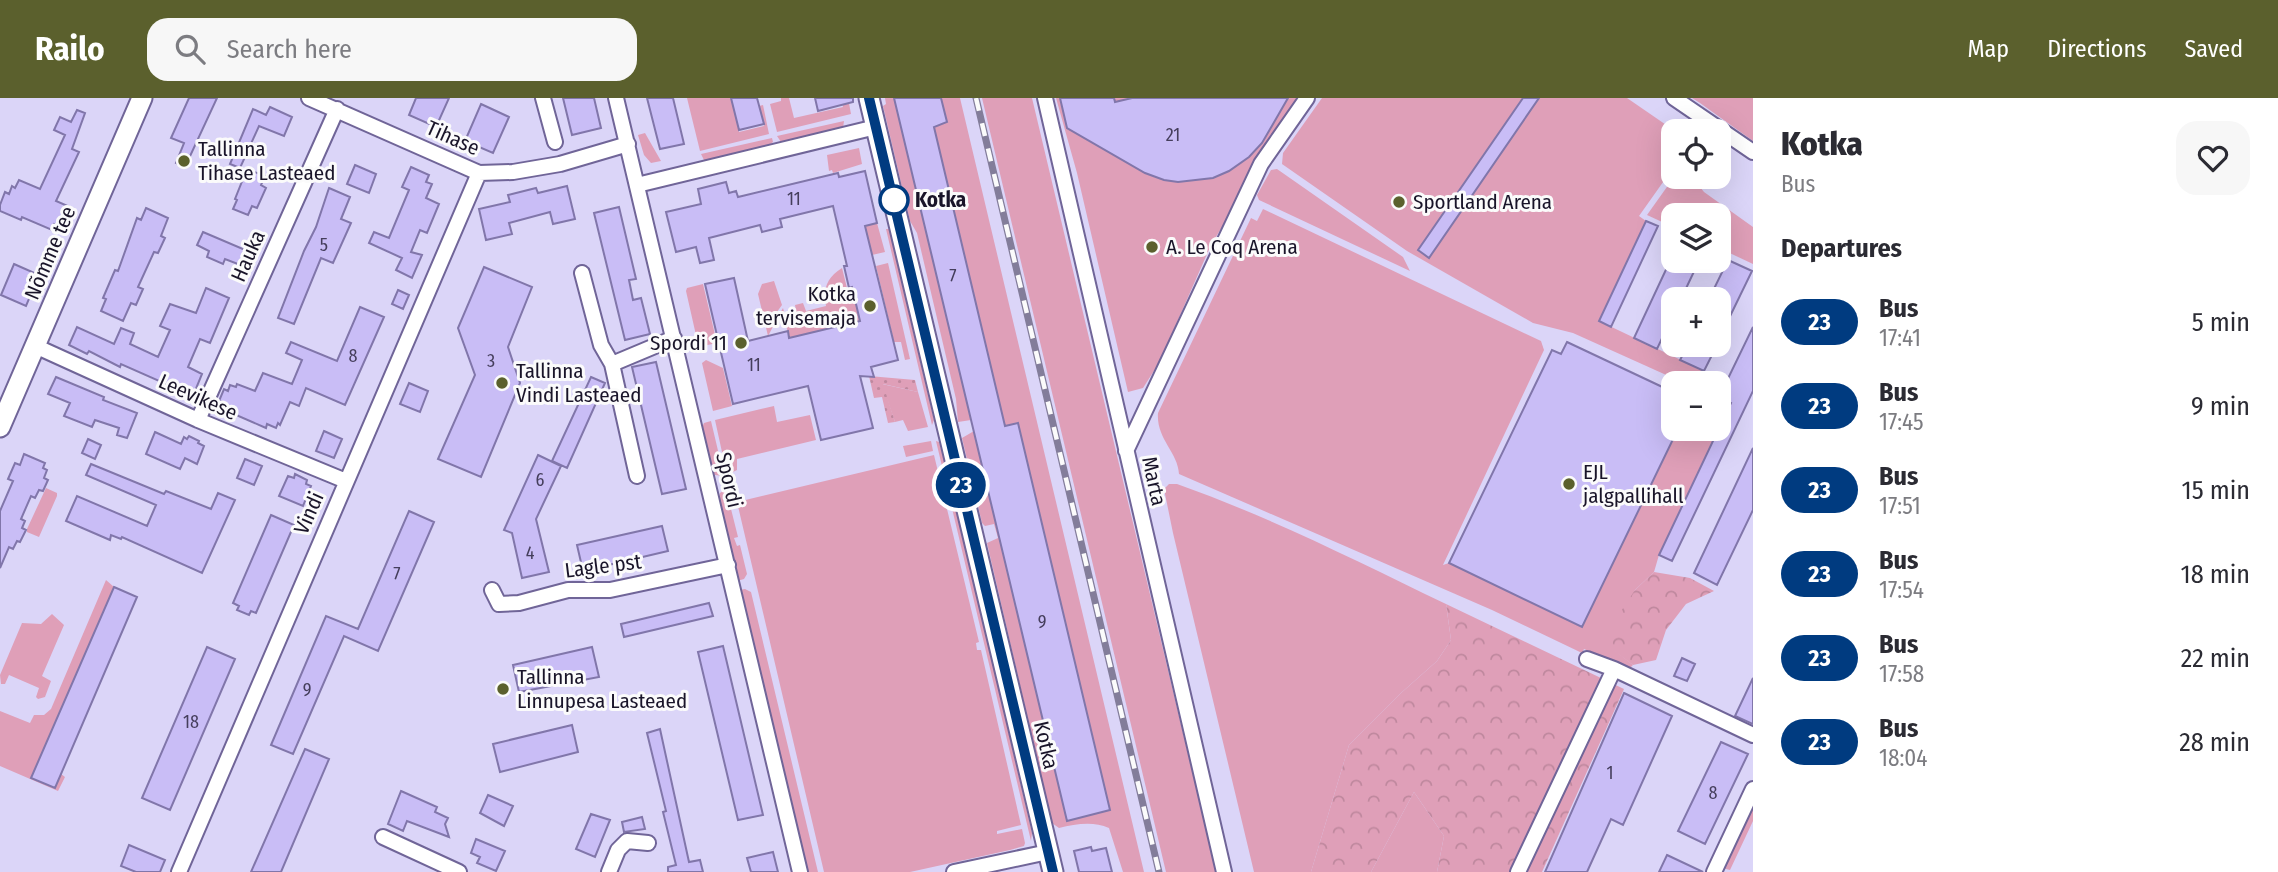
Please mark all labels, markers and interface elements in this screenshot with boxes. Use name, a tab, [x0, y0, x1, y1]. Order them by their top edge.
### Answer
search box	[147, 18, 637, 81]
text: Railo	[35, 29, 105, 69]
icon: search	[171, 30, 209, 68]
text: Search here	[227, 34, 352, 65]
text: Map	[1968, 35, 2009, 63]
text: Directions	[2047, 35, 2146, 63]
text: Saved	[2184, 35, 2243, 63]
street label: Tihase	[422, 115, 484, 161]
map controls	[1661, 119, 1731, 441]
button: locate	[1661, 119, 1731, 189]
button: heart	[2176, 121, 2250, 195]
house number: 21	[1166, 124, 1180, 146]
text: Kotka	[1781, 124, 1863, 164]
place label: Tallinna Tihase Lasteaed	[198, 136, 335, 186]
marker: Tallinna Tihase Lasteaed	[176, 153, 192, 169]
text: Bus	[1781, 170, 1815, 198]
marker: Kotka	[879, 185, 909, 215]
place label: Kotka	[915, 187, 966, 213]
house number: 11	[787, 188, 801, 210]
place label: Sportland Arena	[1413, 189, 1552, 215]
marker: Sportland Arena	[1391, 194, 1407, 210]
street label: Nõmme tee	[19, 202, 81, 304]
button: layers	[1661, 203, 1731, 273]
street label: Hauka	[225, 226, 271, 286]
text: Departures	[1781, 233, 1902, 264]
house number: 5	[320, 234, 328, 256]
place label: A. Le Coq Arena	[1166, 234, 1298, 260]
marker: A. Le Coq Arena	[1144, 239, 1160, 255]
house number: 7	[949, 265, 957, 287]
place label: Kotka tervisemaja	[756, 281, 856, 331]
button: +	[1661, 287, 1731, 357]
text: Bus	[1879, 293, 1918, 324]
marker: Kotka tervisemaja	[862, 298, 878, 314]
text: 5 min	[2192, 307, 2250, 338]
text: 23	[1808, 308, 1831, 336]
text: 17:41	[1879, 324, 1921, 352]
place label: Spordi 11	[650, 330, 727, 356]
marker: Spordi 11	[733, 335, 749, 351]
house number: 8	[349, 345, 358, 367]
house number: 3	[487, 350, 495, 372]
house number: 11	[747, 354, 761, 376]
place label: Tallinna Vindi Lasteaed	[516, 358, 641, 408]
street label: Leevikese	[155, 368, 241, 426]
button: −	[1661, 371, 1731, 441]
marker: Tallinna Vindi Lasteaed	[494, 375, 510, 391]
text: Bus	[1879, 377, 1918, 408]
text: 9 min	[2191, 391, 2250, 422]
text: 23	[1808, 392, 1831, 420]
text: 17:45	[1879, 408, 1924, 436]
street label: Spordi	[710, 450, 748, 510]
street label: Marta	[1136, 454, 1172, 508]
place label: EJL jalgpallihall	[1582, 459, 1684, 509]
text: Bus	[1879, 461, 1918, 492]
line badge: 23	[930, 462, 992, 508]
house number: 6	[536, 469, 545, 491]
text: 23	[950, 471, 972, 499]
text: 15 min	[2182, 475, 2250, 506]
marker: EJL jalgpallihall	[1561, 476, 1577, 492]
text: 23	[1808, 476, 1831, 504]
street label: Vindi	[288, 488, 330, 538]
text: 17:51	[1879, 492, 1921, 520]
house number: 4	[526, 542, 535, 564]
text: Bus	[1879, 545, 1918, 576]
street label: Lagle pst	[563, 548, 643, 584]
text: 18 min	[2181, 559, 2250, 590]
text: 23	[1808, 560, 1831, 588]
house number: 7	[393, 563, 401, 585]
text: 17:54	[1879, 576, 1924, 604]
house number: 9	[1038, 611, 1046, 633]
text: Bus	[1879, 629, 1918, 660]
text: 22 min	[2181, 643, 2250, 674]
text: 23	[1808, 644, 1831, 672]
text: 17:58	[1879, 660, 1924, 688]
place label: Tallinna Linnupesa Lasteaed	[517, 664, 687, 714]
house number: 9	[303, 679, 311, 701]
marker: Tallinna Linnupesa Lasteaed	[495, 681, 511, 697]
house number: 18	[183, 711, 199, 733]
text: Bus	[1879, 713, 1918, 744]
street label: Kotka	[1028, 718, 1064, 772]
text: 28 min	[2179, 727, 2250, 758]
text: 23	[1808, 728, 1831, 756]
text: 18:04	[1879, 744, 1927, 772]
house number: 1	[1606, 762, 1614, 784]
house number: 8	[1709, 782, 1718, 804]

